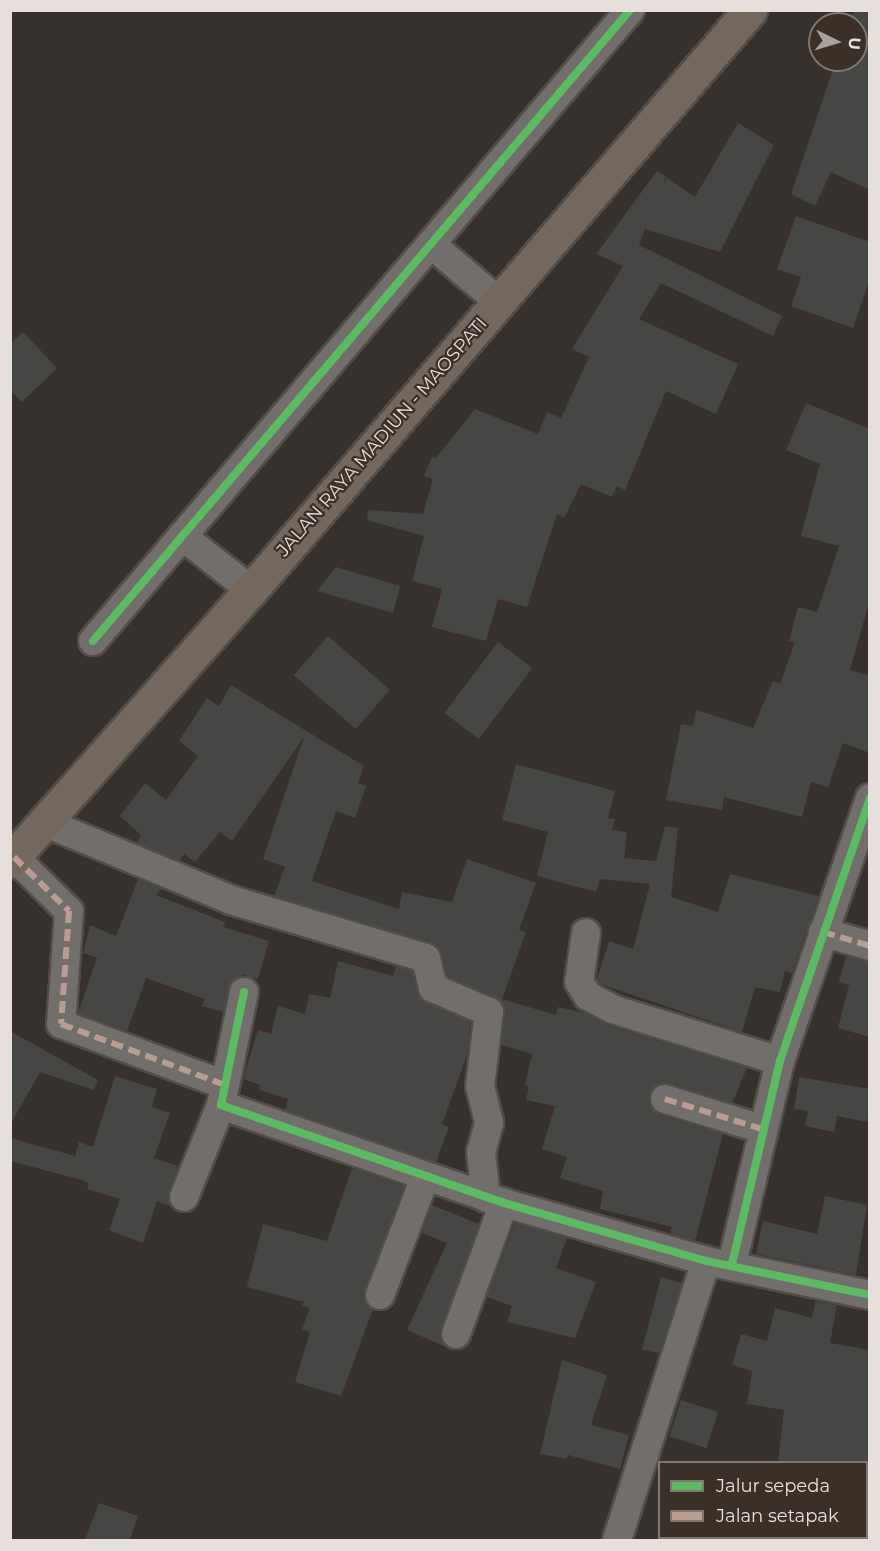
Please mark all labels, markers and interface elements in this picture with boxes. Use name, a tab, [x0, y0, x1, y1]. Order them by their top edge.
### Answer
north arrow	[808, 12, 868, 72]
text: U	[844, 36, 864, 51]
street label: JALAN RAYA MADIUN - MAOSPATI	[272, 313, 492, 561]
legend	[658, 1461, 868, 1539]
text: Jalur sepeda	[716, 1475, 830, 1497]
text: Jalan setapak	[716, 1505, 839, 1527]

